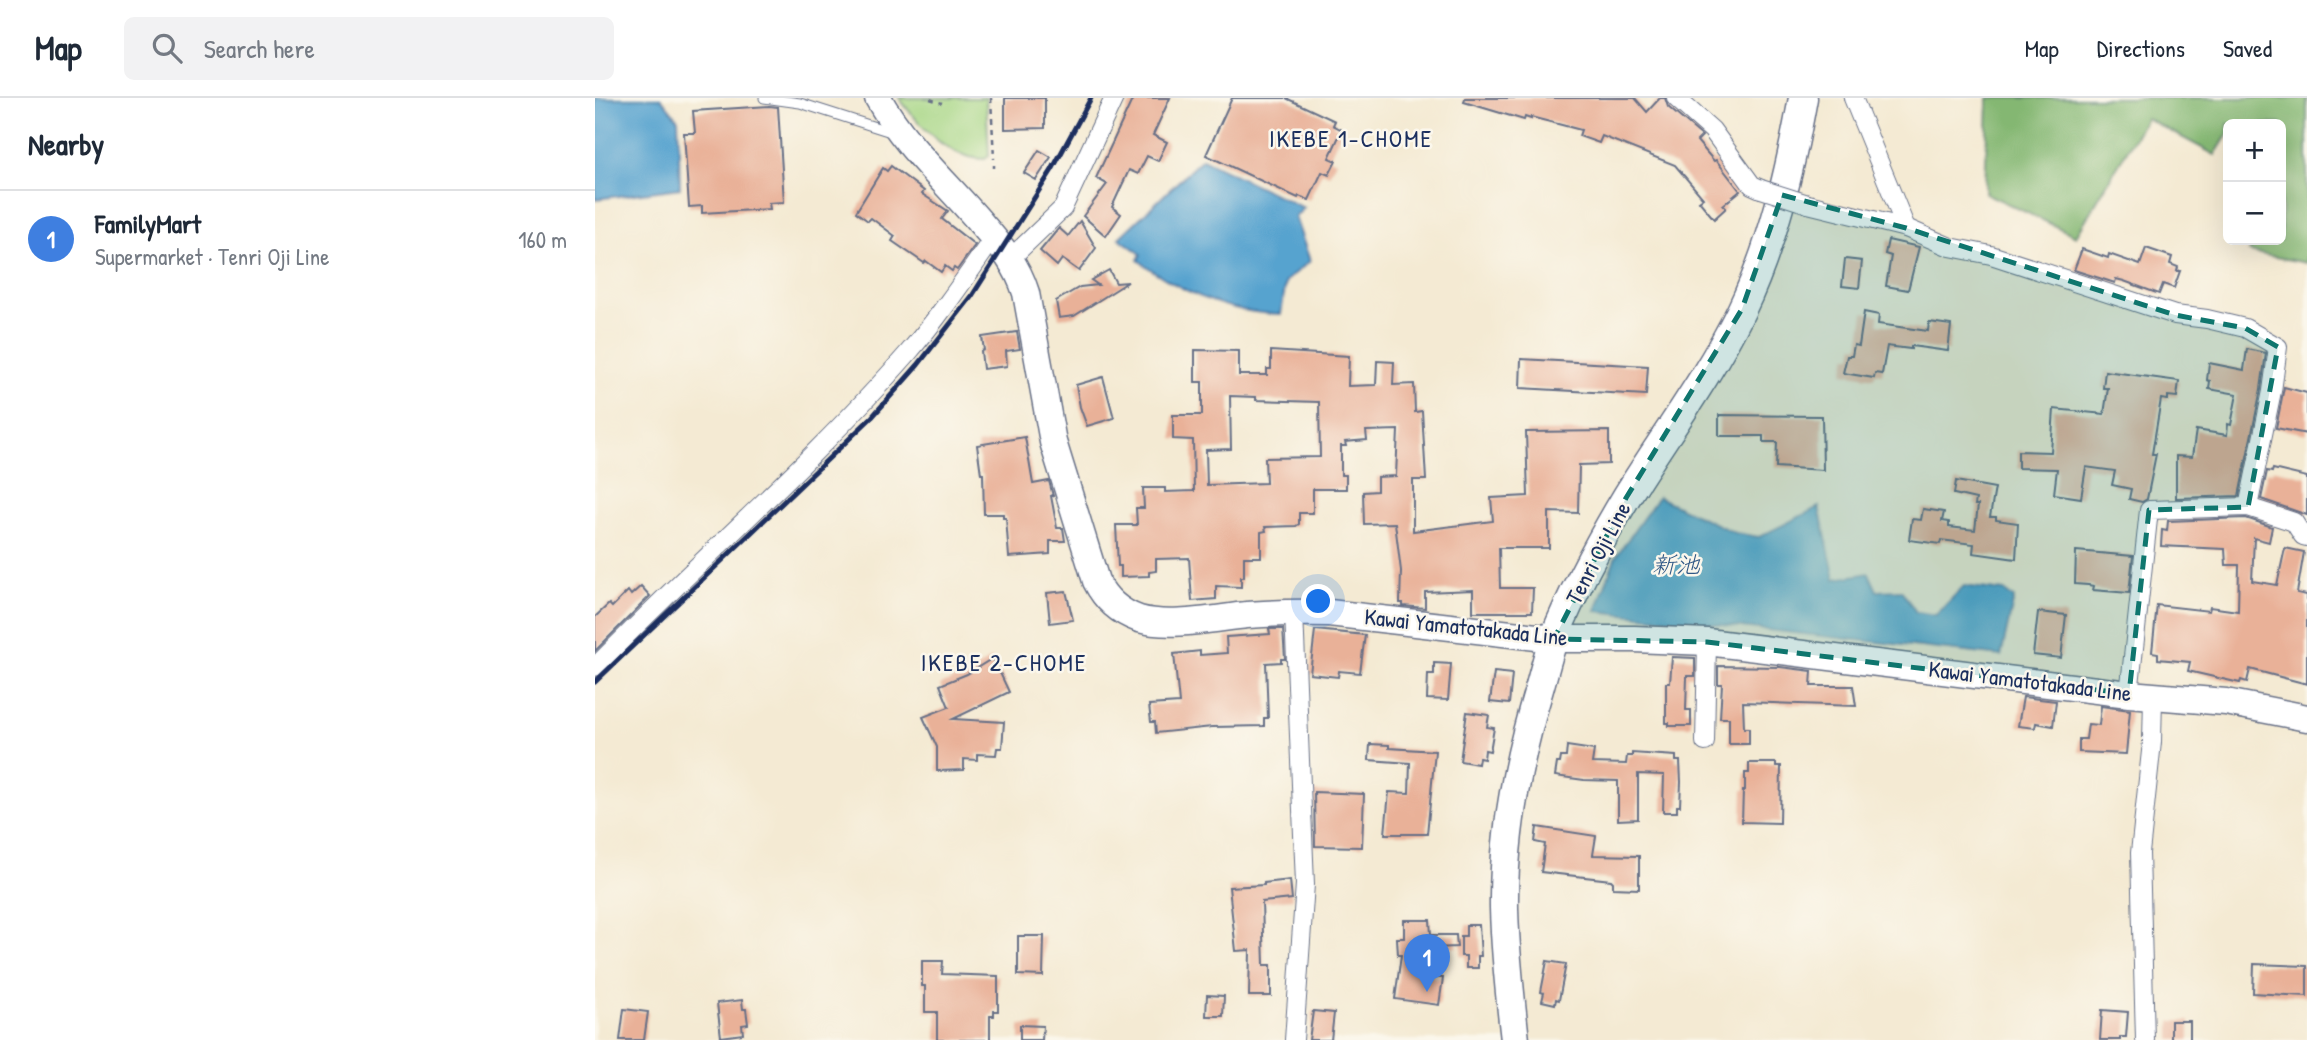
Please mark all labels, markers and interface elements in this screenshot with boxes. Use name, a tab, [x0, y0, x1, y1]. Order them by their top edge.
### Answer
search box	[124, 17, 614, 80]
text: Map	[35, 26, 82, 70]
icon: search	[148, 29, 186, 67]
text: Search here	[204, 31, 315, 66]
text: Map	[2025, 32, 2059, 64]
text: Directions	[2097, 32, 2185, 64]
text: Saved	[2223, 32, 2272, 64]
map controls	[2223, 119, 2286, 245]
button: +	[2223, 119, 2286, 182]
district label: IKEBE 1-CHOME	[1269, 122, 1433, 154]
text: Nearby	[28, 124, 104, 164]
button: −	[2223, 182, 2286, 245]
text: FamilyMart	[95, 206, 201, 241]
text: 1	[47, 224, 55, 255]
text: 160 m	[518, 224, 567, 255]
text: Supermarket · Tenri Oji Line	[95, 241, 329, 272]
street label: Tenri Oji Line	[1558, 496, 1637, 609]
water label: 新池	[1652, 548, 1701, 580]
your location	[1301, 584, 1335, 618]
street label: Kawai Yamatotakada Line	[1363, 600, 1569, 653]
district label: IKEBE 2-CHOME	[921, 646, 1087, 678]
street label: Kawai Yamatotakada Line	[1927, 653, 2133, 708]
pin: 1	[1404, 934, 1450, 992]

